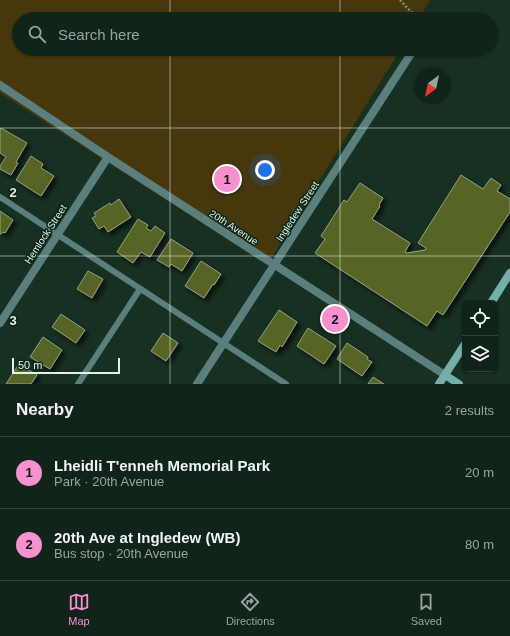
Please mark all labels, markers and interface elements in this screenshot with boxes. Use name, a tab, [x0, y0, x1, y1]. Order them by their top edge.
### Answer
search box	[12, 12, 498, 56]
icon: search	[26, 23, 48, 45]
text: Search here	[58, 26, 140, 43]
north arrow	[414, 68, 450, 104]
your location	[255, 160, 275, 180]
pin: 1	[214, 164, 240, 194]
street label: Ingledew Street	[274, 179, 321, 243]
text: 2	[9, 185, 17, 200]
street label: Hemlock Street	[22, 202, 69, 266]
street label: 20th Avenue	[207, 208, 260, 247]
map controls	[462, 300, 498, 372]
button: locate	[462, 300, 498, 336]
pin: 2	[322, 304, 348, 334]
text: 3	[9, 313, 17, 328]
button: layers	[462, 336, 498, 372]
scale bar	[12, 356, 120, 375]
text: 50 m	[18, 359, 42, 371]
text: Nearby	[16, 400, 74, 419]
text: 2 results	[445, 403, 494, 418]
text: Lheidli T'enneh Memorial Park	[54, 457, 270, 474]
text: 1	[25, 465, 33, 480]
text: 20 m	[465, 465, 494, 480]
text: Park · 20th Avenue	[54, 474, 164, 489]
text: 20th Ave at Ingledew (WB)	[54, 529, 240, 546]
text: 2	[25, 537, 33, 552]
text: 80 m	[465, 537, 494, 552]
text: Bus stop · 20th Avenue	[54, 546, 188, 561]
tab: Map	[68, 591, 90, 627]
tab: Directions	[226, 591, 275, 627]
tab: Saved	[411, 591, 442, 627]

